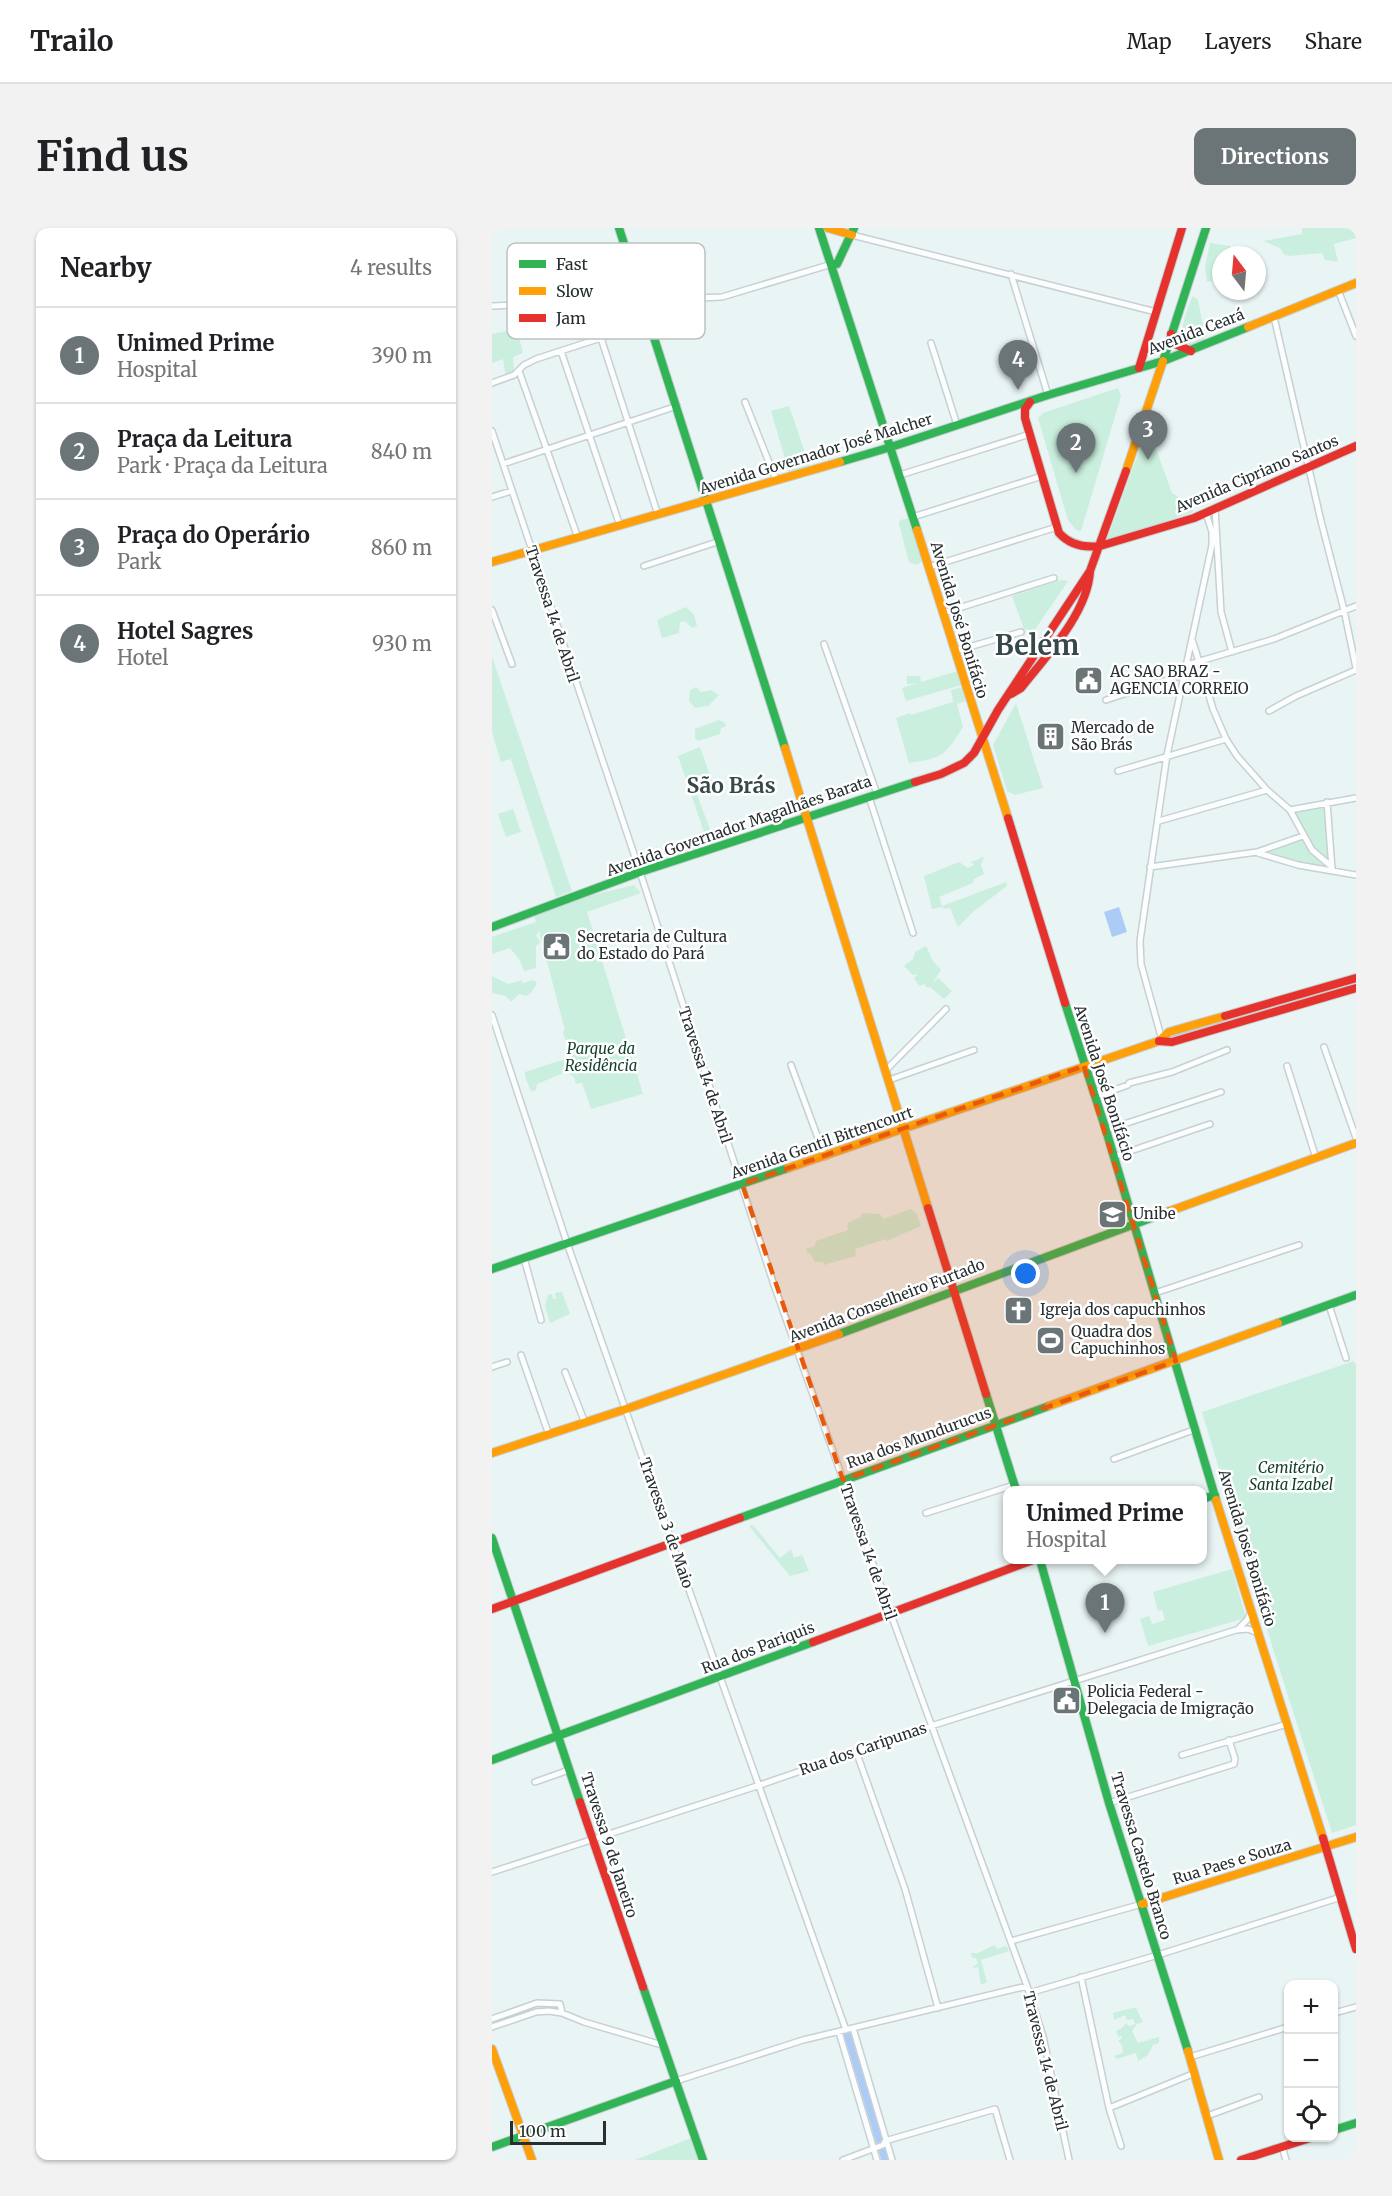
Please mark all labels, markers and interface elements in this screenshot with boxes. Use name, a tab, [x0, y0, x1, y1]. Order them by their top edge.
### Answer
text: Trailo	[30, 23, 114, 59]
text: Map	[1127, 28, 1172, 55]
text: Layers	[1205, 28, 1272, 55]
text: Share	[1305, 28, 1362, 55]
button: Directions	[1194, 128, 1356, 185]
text: Find us	[36, 130, 189, 182]
legend	[507, 243, 705, 339]
north arrow	[1212, 246, 1266, 300]
text: Nearby	[60, 251, 152, 284]
text: Fast	[556, 254, 589, 274]
text: 4 results	[350, 255, 432, 280]
text: Slow	[556, 281, 594, 301]
street label: Avenida Ceará	[1144, 304, 1247, 359]
text: Jam	[555, 308, 586, 328]
text: Unimed Prime	[117, 329, 274, 357]
pin: 4	[998, 340, 1038, 390]
text: 1	[75, 343, 84, 368]
text: 390 m	[372, 343, 432, 368]
text: Hospital	[117, 357, 197, 382]
street label: Avenida Governador José Malcher	[696, 409, 935, 498]
pin: 3	[1128, 410, 1168, 460]
pin: 2	[1056, 424, 1096, 473]
text: Praça da Leitura	[117, 425, 292, 453]
street label: Avenida Cipriano Santos	[1172, 431, 1341, 517]
text: 2	[74, 439, 85, 464]
text: 840 m	[371, 439, 432, 464]
text: Park · Praça da Leitura	[117, 453, 328, 478]
text: Praça do Operário	[117, 521, 310, 549]
text: 3	[74, 535, 85, 560]
text: 860 m	[371, 535, 432, 560]
street label: Avenida José Bonifácio	[926, 538, 992, 701]
street label: Travessa 14 de Abril	[521, 543, 584, 685]
text: Park	[117, 549, 161, 574]
text: Hotel Sagres	[117, 617, 253, 645]
district label: Belém	[995, 628, 1079, 662]
text: 4	[73, 631, 86, 656]
text: 930 m	[372, 631, 432, 656]
text: Hotel	[117, 645, 168, 670]
place label: AC SAO BRAZ - AGENCIA CORREIO	[1109, 662, 1249, 698]
public building icon: AC SAO BRAZ - AGENCIA CORREIO	[1073, 665, 1105, 697]
place label: Mercado de São Brás	[1071, 718, 1154, 754]
building icon: Mercado de São Brás	[1034, 721, 1066, 753]
street label: Avenida Governador Magalhães Barata	[603, 771, 874, 880]
district label: São Brás	[686, 772, 776, 799]
place label: Secretaria de Cultura do Estado do Pará	[577, 927, 727, 963]
public building icon: Secretaria de Cultura do Estado do Pará	[540, 930, 572, 962]
street label: Avenida José Bonifácio	[1070, 1002, 1139, 1163]
street label: Travessa 14 de Abril	[674, 1004, 737, 1146]
park label: Parque da Residência	[565, 1039, 637, 1075]
street label: Avenida Gentil Bittencourt	[727, 1102, 915, 1183]
school or university icon: Unibe	[1096, 1198, 1128, 1230]
place label: Unibe	[1133, 1204, 1176, 1223]
street label: Avenida Conselheiro Furtado	[786, 1254, 987, 1347]
your location	[1011, 1259, 1040, 1288]
church icon: Igreja dos capuchinhos	[1003, 1294, 1035, 1326]
place label: Igreja dos capuchinhos	[1040, 1300, 1206, 1319]
place label: Quadra dos Capuchinhos	[1071, 1322, 1165, 1358]
sports icon: Quadra dos Capuchinhos	[1034, 1325, 1066, 1357]
street label: Rua dos Mundurucus	[844, 1403, 994, 1473]
street label: Travessa 3 de Maio	[635, 1455, 698, 1591]
park label: Cemitério Santa Izabel	[1249, 1458, 1333, 1494]
street label: Avenida José Bonifácio	[1214, 1466, 1280, 1629]
street label: Travessa 14 de Abril	[836, 1481, 901, 1623]
popup	[1003, 1486, 1207, 1564]
text: Unimed Prime	[1026, 1499, 1184, 1527]
text: Hospital	[1026, 1527, 1107, 1552]
pin: 1	[1086, 1584, 1124, 1633]
street label: Rua dos Pariquis	[699, 1617, 817, 1678]
place label: Policia Federal - Delegacia de Imigração	[1087, 1682, 1254, 1718]
public building icon: Policia Federal - Delegacia de Imigração	[1050, 1685, 1082, 1717]
street label: Rua dos Caripunas	[797, 1718, 929, 1779]
street label: Travessa 9 de Janeiro	[577, 1770, 642, 1920]
street label: Travessa Castelo Branco	[1107, 1770, 1176, 1942]
street label: Rua Paes e Souza	[1170, 1834, 1293, 1889]
map controls	[1284, 1980, 1338, 2142]
button: +	[1284, 1980, 1338, 2034]
street label: Travessa 14 de Abril	[1019, 1989, 1072, 2133]
button: −	[1284, 2034, 1338, 2088]
button: locate	[1284, 2088, 1338, 2142]
scale bar	[510, 2118, 606, 2146]
text: 100 m	[519, 2121, 566, 2141]

